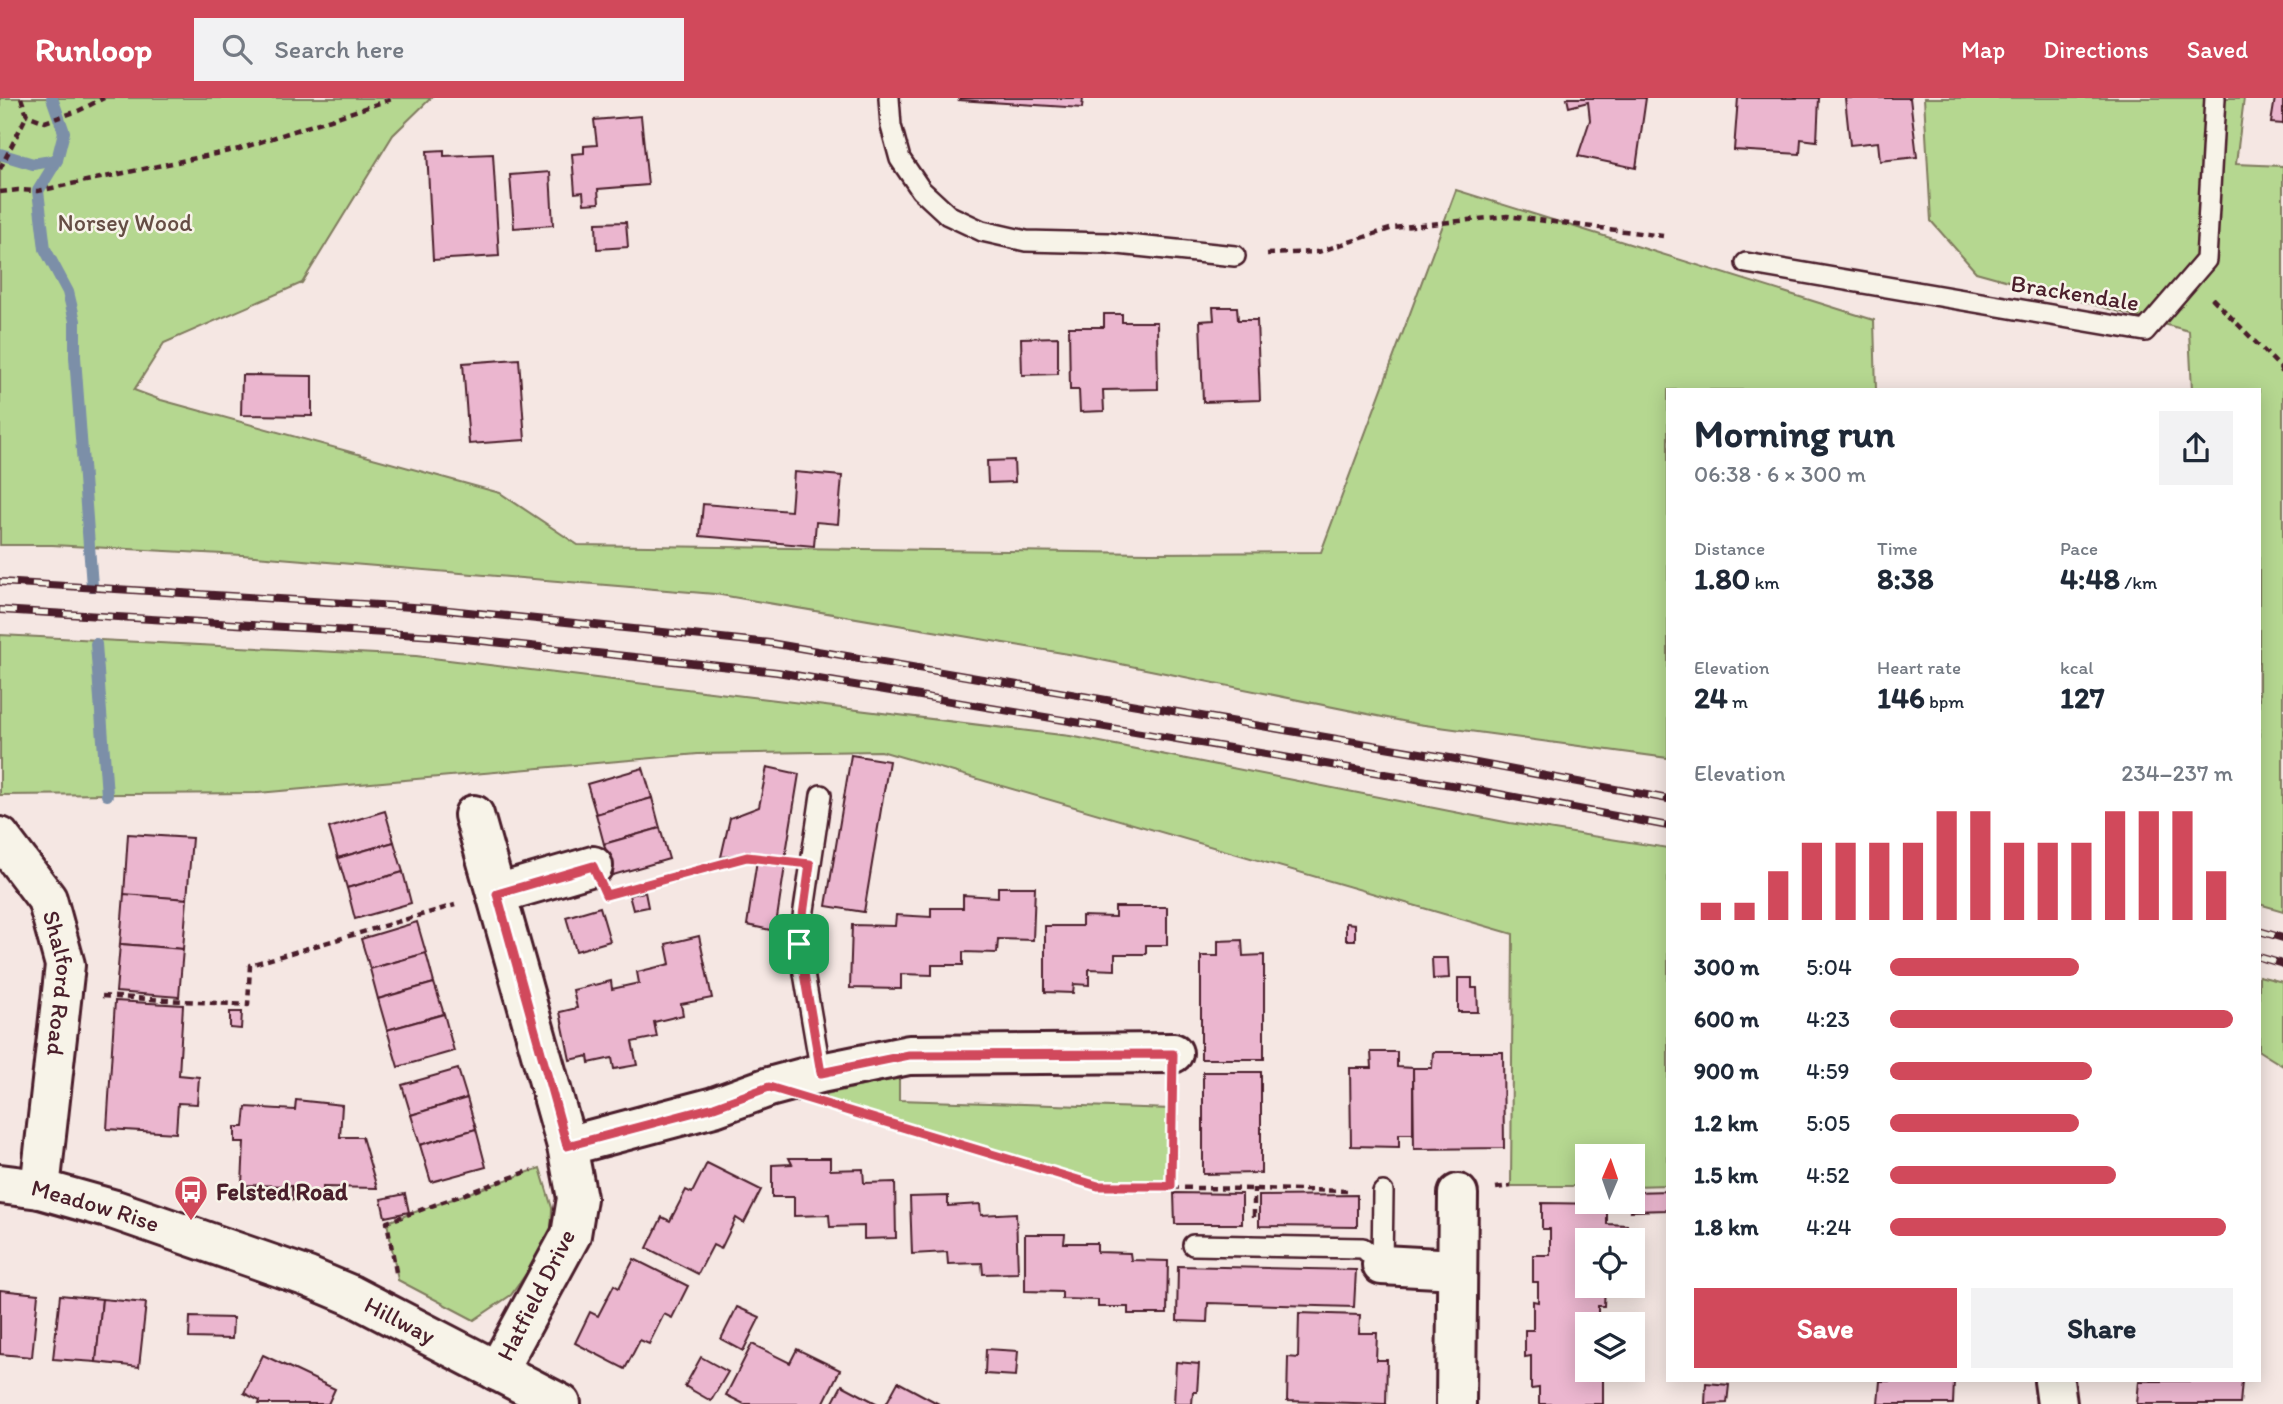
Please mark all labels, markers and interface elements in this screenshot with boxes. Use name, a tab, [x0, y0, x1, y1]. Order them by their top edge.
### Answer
search box	[194, 18, 684, 81]
text: Runloop	[35, 30, 152, 69]
icon: search	[218, 30, 256, 68]
text: Search here	[274, 33, 405, 65]
text: Map	[1961, 35, 2005, 64]
text: Directions	[2043, 35, 2149, 64]
text: Saved	[2187, 35, 2248, 64]
park label: Norsey Wood	[57, 208, 193, 237]
street label: Brackendale	[2009, 268, 2141, 317]
text: Morning run	[1694, 411, 1895, 457]
button: share	[2159, 411, 2233, 485]
text: 06:38 · 6 × 300 m	[1694, 460, 1866, 488]
text: Distance	[1694, 537, 1765, 560]
text: Time	[1877, 537, 1918, 560]
text: Pace	[2060, 537, 2098, 560]
text: 1.80	[1694, 560, 1750, 597]
text: 8:38	[1877, 560, 1934, 597]
text: 4:48	[2060, 560, 2120, 597]
text: km	[1750, 571, 1780, 594]
text: /km	[2120, 571, 2157, 594]
text: Elevation	[1694, 656, 1770, 679]
text: Heart rate	[1877, 656, 1961, 679]
text: kcal	[2060, 656, 2094, 679]
text: 24	[1694, 679, 1728, 716]
text: 146	[1877, 679, 1925, 716]
text: 127	[2060, 679, 2105, 716]
text: m	[1728, 690, 1748, 713]
text: bpm	[1925, 690, 1964, 713]
text: Elevation	[1694, 759, 1785, 787]
text: 234–237 m	[2121, 759, 2233, 787]
street label: Shalford Road	[37, 907, 80, 1057]
pin	[769, 914, 829, 974]
icon: arrive	[780, 925, 818, 963]
text: 300 m	[1694, 953, 1759, 981]
text: 5:04	[1806, 953, 1852, 981]
text: 600 m	[1694, 1005, 1759, 1033]
text: 4:23	[1806, 1005, 1850, 1033]
text: 900 m	[1694, 1057, 1759, 1085]
text: 4:59	[1806, 1057, 1850, 1085]
text: 1.2 km	[1694, 1109, 1758, 1137]
text: 5:05	[1806, 1109, 1850, 1137]
north arrow	[1575, 1144, 1645, 1214]
map controls	[1575, 1144, 1645, 1382]
text: 1.5 km	[1694, 1161, 1758, 1189]
text: 4:52	[1806, 1161, 1850, 1189]
street label: Meadow Rise	[28, 1172, 163, 1238]
bus stop icon: Felsted Road	[172, 1173, 210, 1222]
place label: Felsted Road	[216, 1177, 348, 1206]
text: 1.8 km	[1694, 1213, 1759, 1241]
text: 4:24	[1806, 1213, 1851, 1241]
street label: Hatfield Drive	[490, 1224, 581, 1366]
button: locate	[1575, 1228, 1645, 1298]
button: Save	[1694, 1288, 1957, 1368]
button: Share	[1971, 1288, 2233, 1368]
street label: Hillway	[360, 1290, 440, 1350]
button: layers	[1575, 1312, 1645, 1382]

